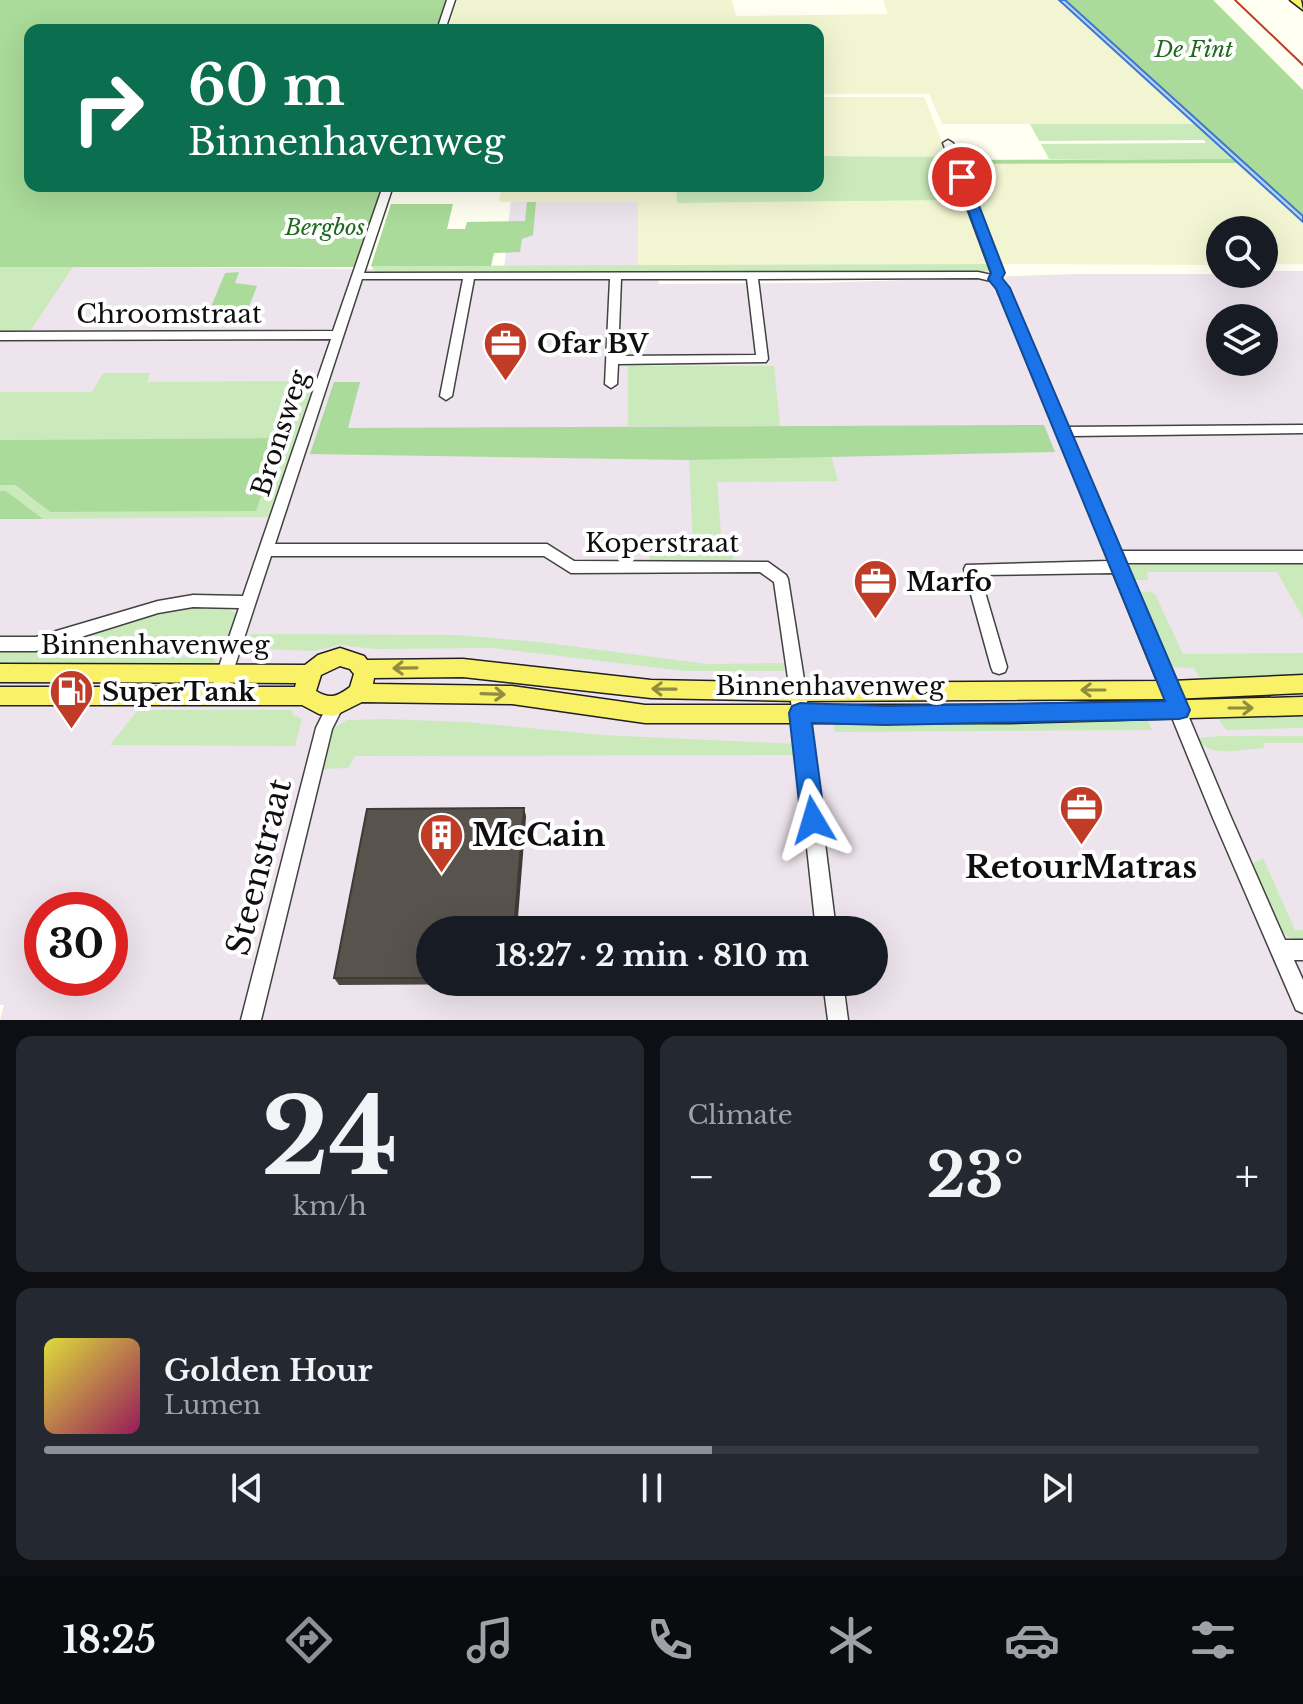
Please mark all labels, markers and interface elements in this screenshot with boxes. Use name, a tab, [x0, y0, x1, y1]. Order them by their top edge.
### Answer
park label: De Fint	[1154, 36, 1233, 63]
text: 60 m	[188, 51, 345, 120]
icon: right	[56, 56, 160, 160]
text: Binnenhavenweg	[188, 120, 505, 165]
pin	[928, 143, 996, 211]
icon: arrive	[940, 155, 984, 199]
park label: Bergbos	[284, 214, 365, 241]
map controls	[1206, 216, 1278, 376]
button: search	[1206, 216, 1278, 288]
street label: Chroomstraat	[76, 298, 262, 330]
button: layers	[1206, 304, 1278, 376]
office icon: Ofar BV	[482, 320, 530, 383]
place label: Ofar BV	[537, 328, 649, 360]
street label: Bronsweg	[245, 365, 316, 500]
street label: Koperstraat	[585, 527, 739, 559]
office icon: Marfo	[851, 558, 899, 621]
place label: Marfo	[906, 566, 992, 598]
street label: Binnenhavenweg	[41, 629, 270, 661]
one-way arrow	[392, 661, 419, 676]
fuel station icon: SuperTank	[47, 668, 95, 731]
street label: Binnenhavenweg	[716, 670, 945, 702]
place label: SuperTank	[102, 676, 256, 708]
one-way arrow	[651, 681, 678, 697]
one-way arrow	[1080, 682, 1107, 698]
one-way arrow	[479, 687, 506, 702]
one-way arrow	[1227, 700, 1254, 716]
street label: Steenstraat	[218, 774, 300, 960]
position arrow	[771, 778, 855, 862]
office icon: RetourMatras	[1057, 784, 1105, 847]
building icon: McCain	[417, 811, 465, 874]
place label: McCain	[472, 815, 606, 855]
place label: RetourMatras	[965, 847, 1197, 887]
speed limit sign: 30	[24, 892, 128, 996]
text: 18:27 · 2 min · 810 m	[495, 937, 809, 974]
text: 24	[261, 1073, 398, 1202]
text: Climate	[688, 1099, 793, 1131]
text: 23°	[926, 1139, 1024, 1213]
text: −	[688, 1149, 715, 1204]
text: +	[1235, 1149, 1259, 1204]
text: km/h	[293, 1190, 367, 1222]
text: Golden Hour	[164, 1352, 373, 1389]
text: Lumen	[164, 1389, 261, 1421]
icon: previous	[225, 1466, 269, 1510]
icon: pause	[630, 1466, 674, 1510]
icon: next	[1035, 1466, 1079, 1510]
icon: directions	[281, 1612, 337, 1668]
icon: music	[462, 1612, 518, 1668]
icon: phone	[642, 1612, 698, 1668]
icon: climate	[823, 1612, 879, 1668]
icon: car	[1004, 1612, 1060, 1668]
icon: filters	[1185, 1612, 1241, 1668]
text: 18:25	[62, 1618, 156, 1663]

